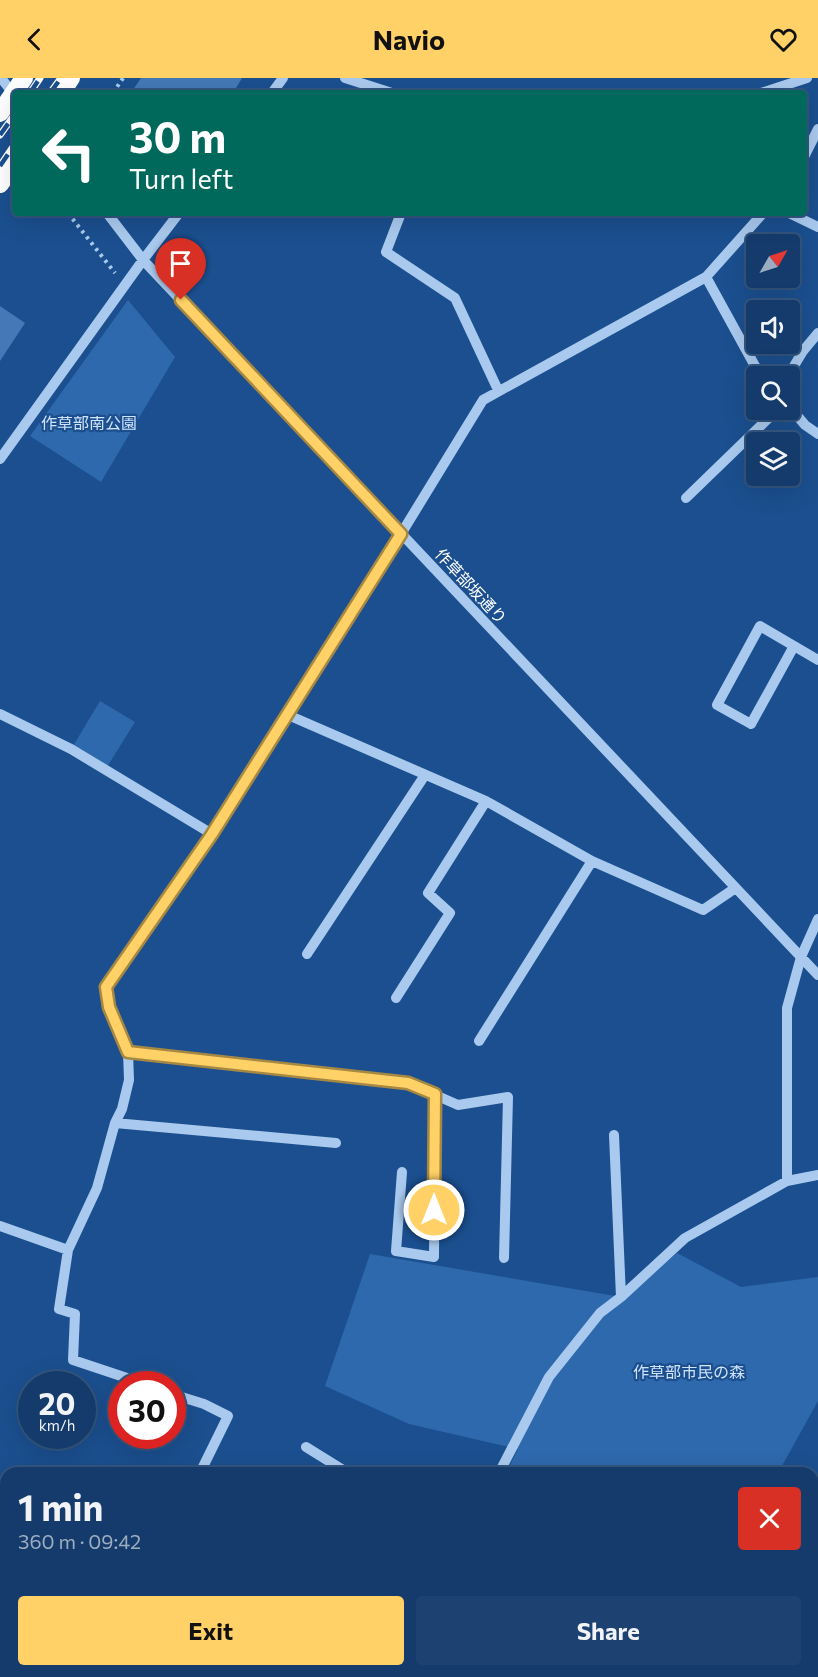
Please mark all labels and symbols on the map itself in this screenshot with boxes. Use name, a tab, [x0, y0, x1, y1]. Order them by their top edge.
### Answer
north arrow	[746, 234, 800, 288]
pin	[155, 238, 206, 300]
park label: 作草部南公園	[41, 413, 137, 432]
street label: 作草部坂通り	[432, 544, 511, 627]
position arrow	[402, 1178, 466, 1242]
park label: 作草部市民の森	[633, 1362, 745, 1381]
speed limit sign: 30	[108, 1371, 186, 1449]

